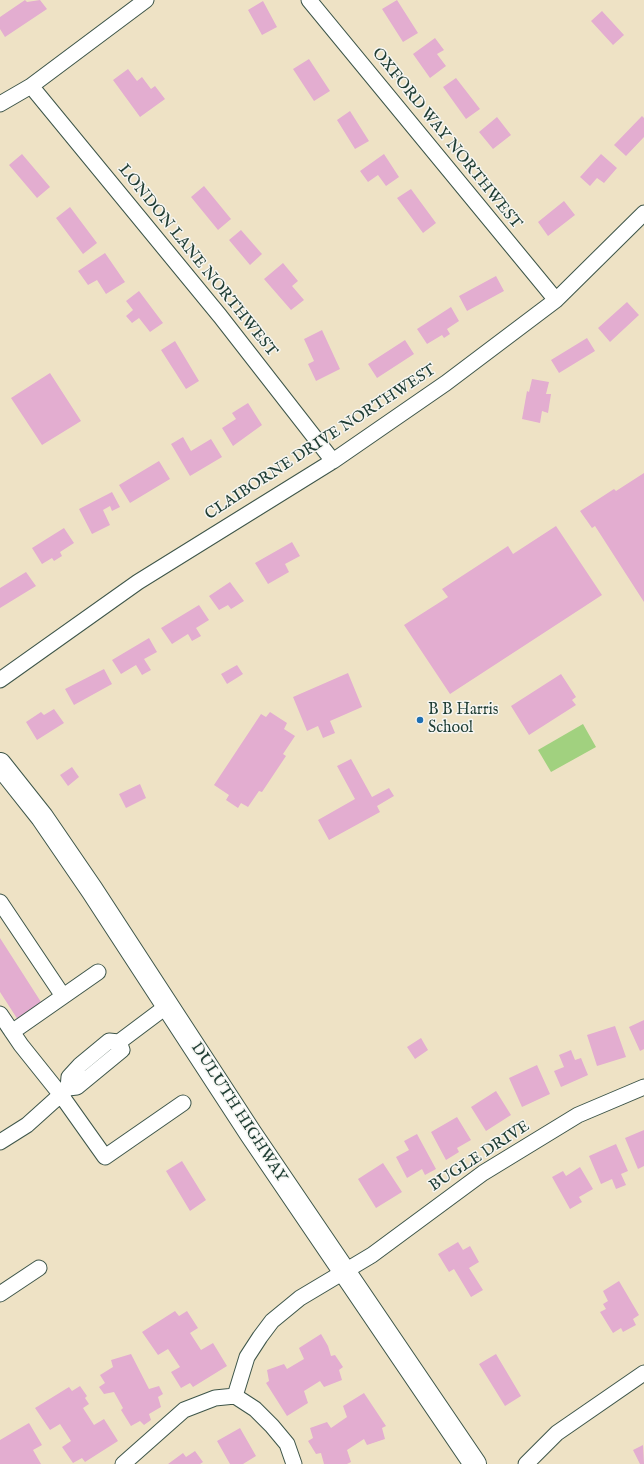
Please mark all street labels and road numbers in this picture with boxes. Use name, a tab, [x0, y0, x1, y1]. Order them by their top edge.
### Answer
street label: OXFORD WAY NORTHWEST	[367, 45, 525, 233]
street label: LONDON LANE NORTHWEST	[113, 161, 281, 361]
street label: CLAIBORNE DRIVE NORTHWEST	[202, 361, 440, 525]
street label: DULUTH HIGHWAY	[186, 1040, 290, 1186]
street label: BUGLE DRIVE	[426, 1117, 534, 1197]

